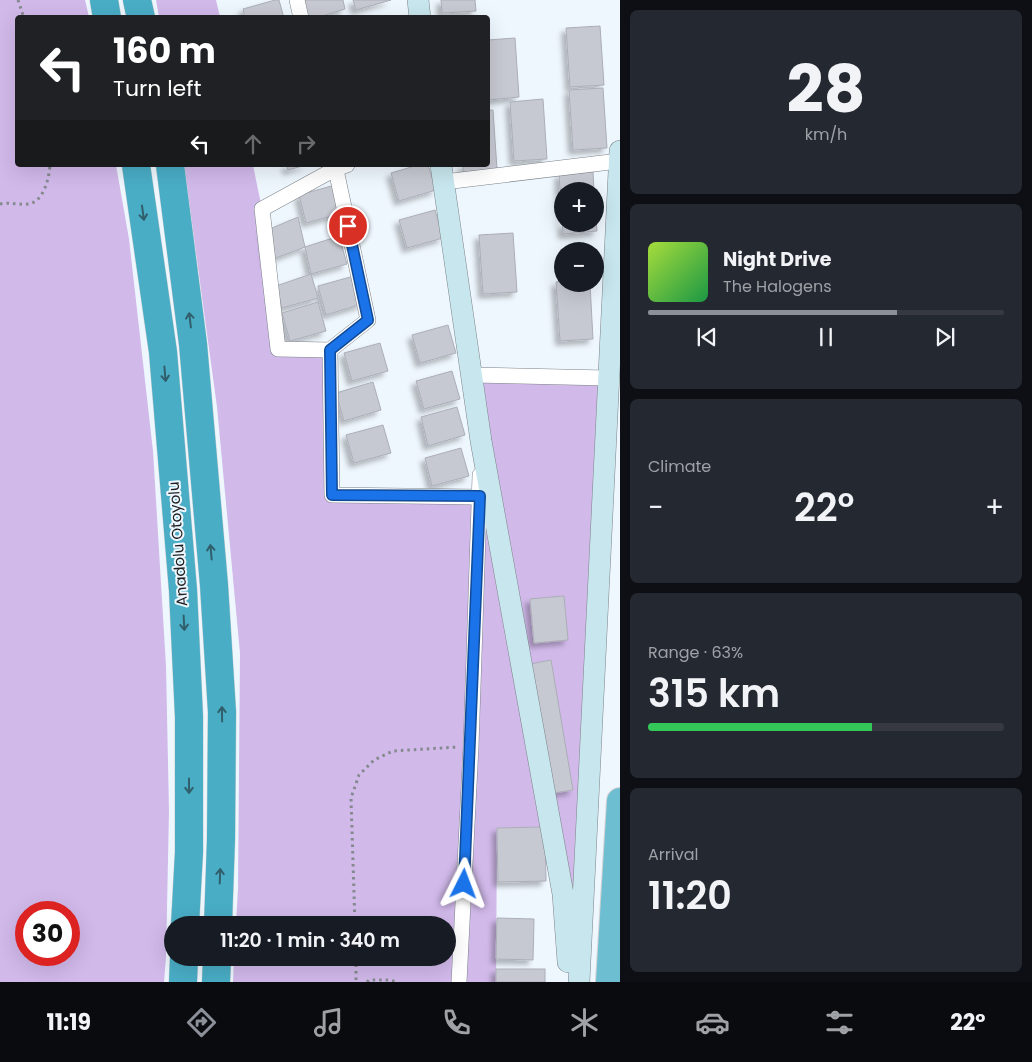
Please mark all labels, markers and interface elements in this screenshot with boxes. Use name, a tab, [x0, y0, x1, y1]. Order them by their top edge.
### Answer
text: 160 m	[113, 26, 216, 75]
icon: left	[30, 35, 95, 100]
text: 28	[786, 44, 866, 135]
text: Turn left	[113, 73, 201, 104]
text: km/h	[805, 123, 847, 146]
icon: left	[186, 130, 214, 158]
icon: ahead	[239, 130, 267, 158]
icon: right	[292, 130, 320, 158]
map controls	[554, 182, 604, 292]
button: +	[554, 182, 604, 232]
one-way arrow	[138, 205, 148, 221]
pin	[327, 205, 369, 247]
icon: arrive	[334, 212, 362, 240]
button: −	[554, 242, 604, 292]
text: Night Drive	[723, 246, 832, 273]
text: The Halogens	[723, 275, 831, 298]
one-way arrow	[185, 313, 195, 329]
icon: previous	[693, 323, 721, 351]
icon: pause	[812, 323, 840, 351]
icon: next	[931, 323, 959, 351]
one-way arrow	[160, 366, 169, 382]
text: Climate	[648, 455, 711, 478]
street label: Anadolu Otoyolu	[163, 481, 192, 607]
text: 22°	[794, 481, 854, 534]
text: −	[648, 488, 663, 527]
text: +	[985, 488, 1004, 527]
one-way arrow	[206, 544, 216, 560]
one-way arrow	[180, 615, 189, 631]
text: Range · 63%	[648, 641, 743, 664]
text: 315 km	[648, 667, 780, 720]
one-way arrow	[217, 706, 227, 722]
one-way arrow	[184, 778, 194, 794]
text: Arrival	[648, 843, 698, 866]
position arrow	[437, 857, 489, 909]
one-way arrow	[215, 869, 225, 885]
text: 11:20	[648, 869, 732, 922]
speed limit sign: 30	[15, 901, 80, 966]
text: 11:20 · 1 min · 340 m	[220, 927, 400, 954]
icon: directions	[184, 1005, 219, 1040]
icon: music	[311, 1005, 346, 1040]
icon: phone	[439, 1005, 474, 1040]
icon: climate	[567, 1005, 602, 1040]
icon: car	[695, 1005, 730, 1040]
icon: filters	[822, 1005, 857, 1040]
text: 11:19	[46, 1007, 91, 1038]
text: 22°	[950, 1007, 986, 1038]

